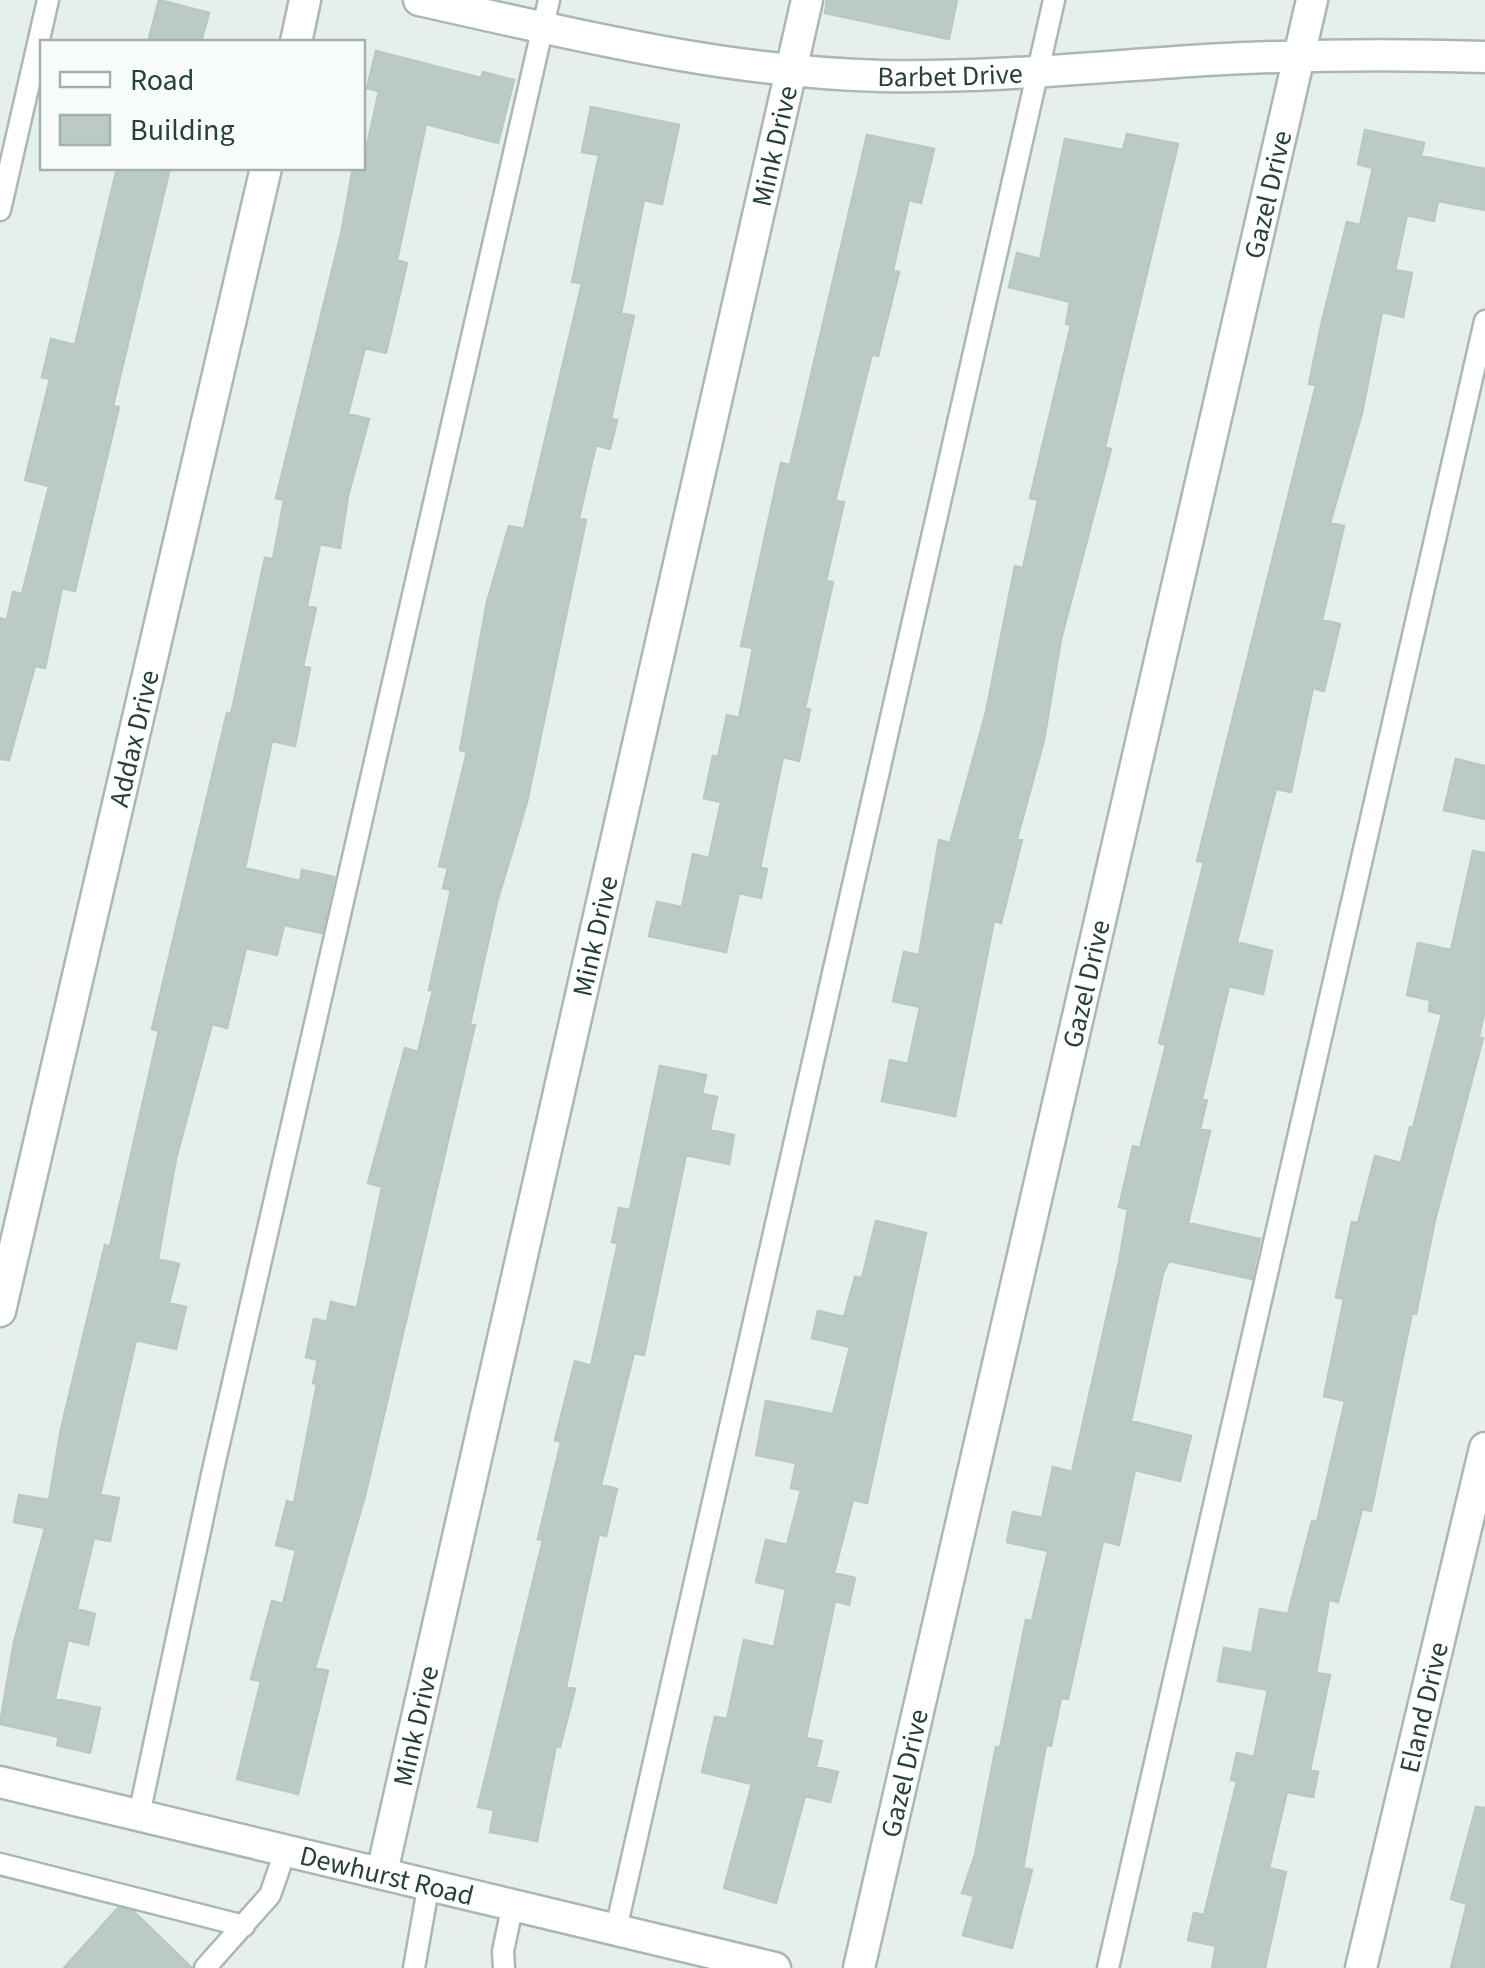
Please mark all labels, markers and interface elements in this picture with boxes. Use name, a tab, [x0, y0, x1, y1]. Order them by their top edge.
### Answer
legend	[40, 40, 365, 170]
street label: Barbet Drive	[877, 54, 1024, 97]
text: Road	[130, 59, 194, 102]
street label: Mink Drive	[742, 82, 808, 210]
text: Building	[130, 109, 235, 152]
street label: Gazel Drive	[1234, 127, 1302, 263]
street label: Addax Drive	[99, 666, 170, 811]
street label: Mink Drive	[562, 872, 629, 1000]
street label: Gazel Drive	[1052, 916, 1121, 1052]
street label: Eland Drive	[1389, 1638, 1459, 1777]
street label: Mink Drive	[383, 1662, 449, 1790]
street label: Gazel Drive	[871, 1705, 939, 1841]
street label: Dewhurst Road	[296, 1836, 478, 1916]

